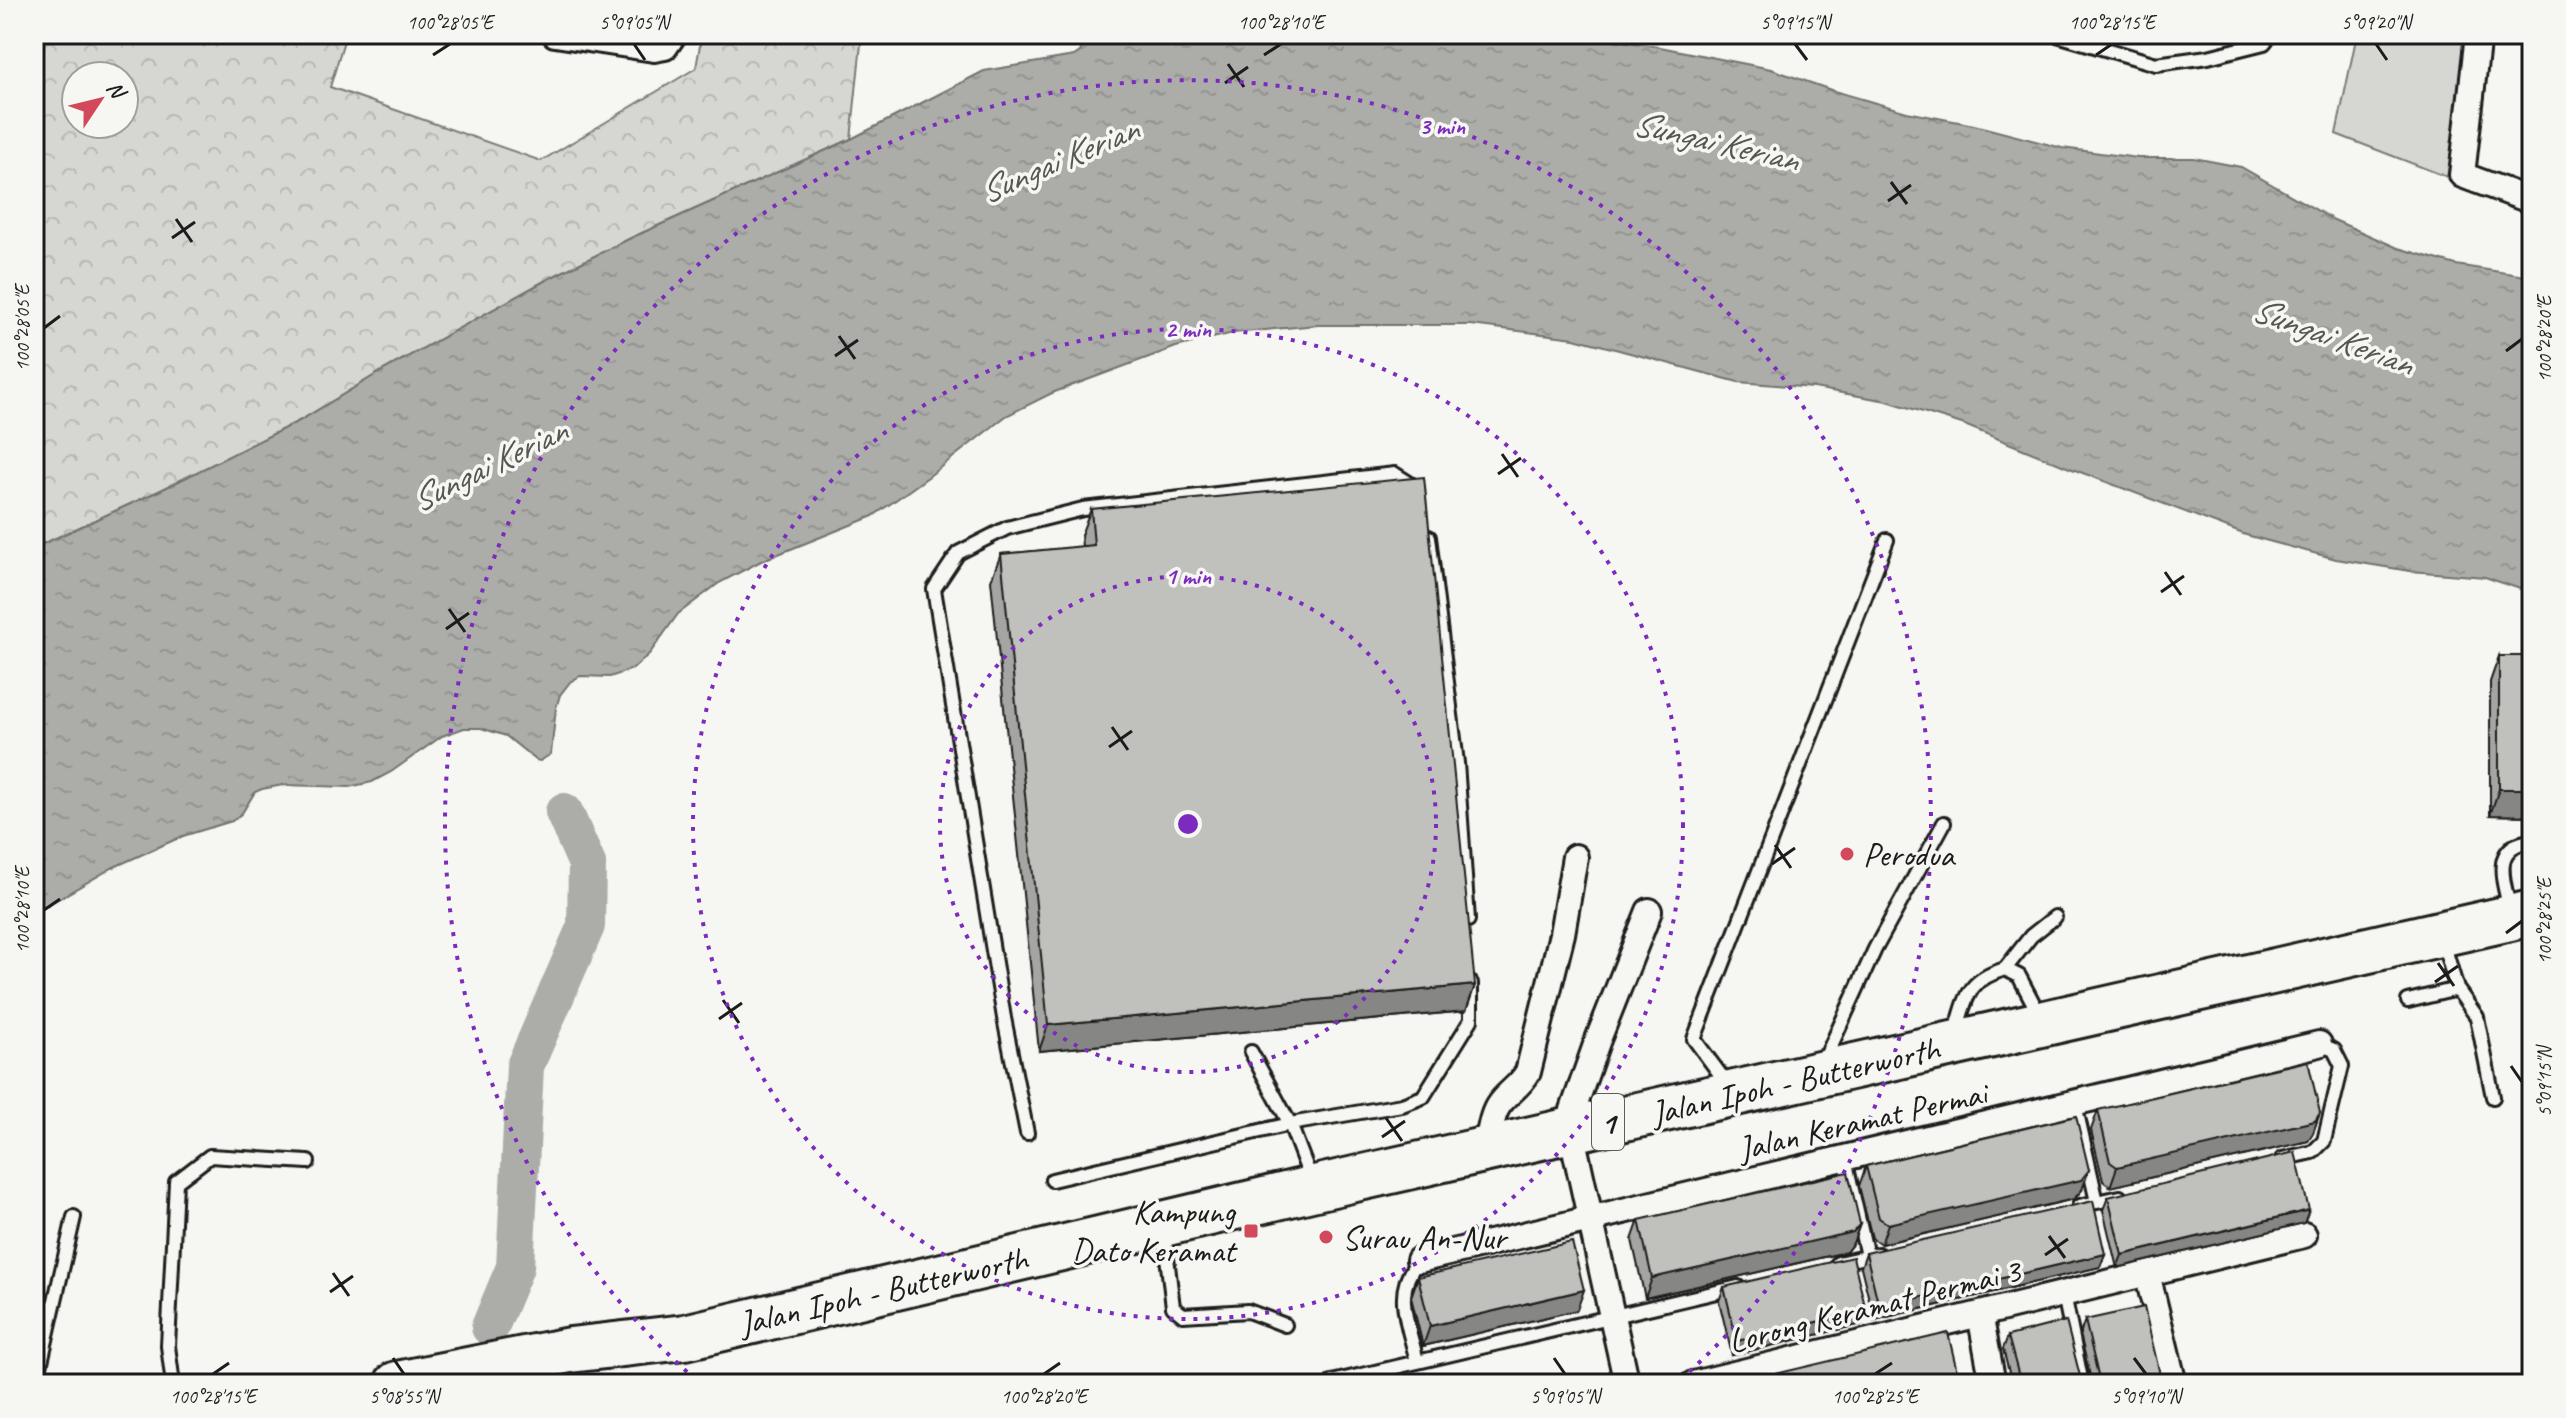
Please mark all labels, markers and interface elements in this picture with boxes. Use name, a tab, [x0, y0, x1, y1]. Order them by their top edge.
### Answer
text: 100°28'05"E	[407, 10, 496, 35]
text: 5°09'05"N	[599, 10, 672, 35]
text: 100°28'10"E	[1238, 10, 1327, 35]
text: 5°09'15"N	[1760, 10, 1833, 35]
text: 100°28'15"E	[2069, 10, 2158, 35]
text: 5°09'20"N	[2341, 10, 2414, 35]
north arrow	[60, 60, 140, 140]
text: N	[100, 75, 133, 105]
water label: Sungai Kerian	[1629, 100, 1805, 183]
water label: Sungai Kerian	[972, 105, 1147, 214]
text: 3 min	[1419, 111, 1466, 141]
text: 100°28'05"E	[10, 282, 35, 371]
water label: Sungai Kerian	[2246, 286, 2422, 387]
text: 100°28'20"E	[2532, 293, 2557, 382]
text: 2 min	[1165, 314, 1212, 344]
water label: Sungai Kerian	[403, 406, 576, 522]
text: 1 min	[1165, 561, 1212, 591]
centre of rings	[1174, 810, 1202, 838]
place label: Perodua	[1863, 833, 1956, 876]
marker: Perodua	[1838, 845, 1856, 863]
text: 100°28'10"E	[10, 864, 35, 953]
text: 100°28'25"E	[2532, 875, 2557, 964]
street label: Jalan Ipoh - Butterworth	[1645, 1026, 1946, 1135]
text: 5°09'15"N	[2532, 1044, 2557, 1117]
street label: Jalan Keramat Permai	[1732, 1070, 1994, 1170]
road number: 1	[1592, 1094, 1624, 1150]
place label: Kampung Dato Keramat	[1071, 1190, 1239, 1272]
place label: Surau An-Nur	[1342, 1216, 1510, 1259]
marker: Kampung Dato Keramat	[1242, 1222, 1260, 1240]
marker: Surau An-Nur	[1317, 1228, 1335, 1246]
street label: Jalan Ipoh - Butterworth	[733, 1236, 1034, 1345]
street label: Lorong Keramat Permai 3	[1724, 1248, 2027, 1363]
text: 100°28'15"E	[170, 1384, 259, 1409]
text: 5°08'55"N	[369, 1384, 442, 1409]
text: 100°28'20"E	[1001, 1384, 1090, 1409]
text: 5°09'05"N	[1530, 1384, 1603, 1409]
text: 100°28'25"E	[1832, 1384, 1921, 1409]
text: 5°09'10"N	[2111, 1384, 2184, 1409]

